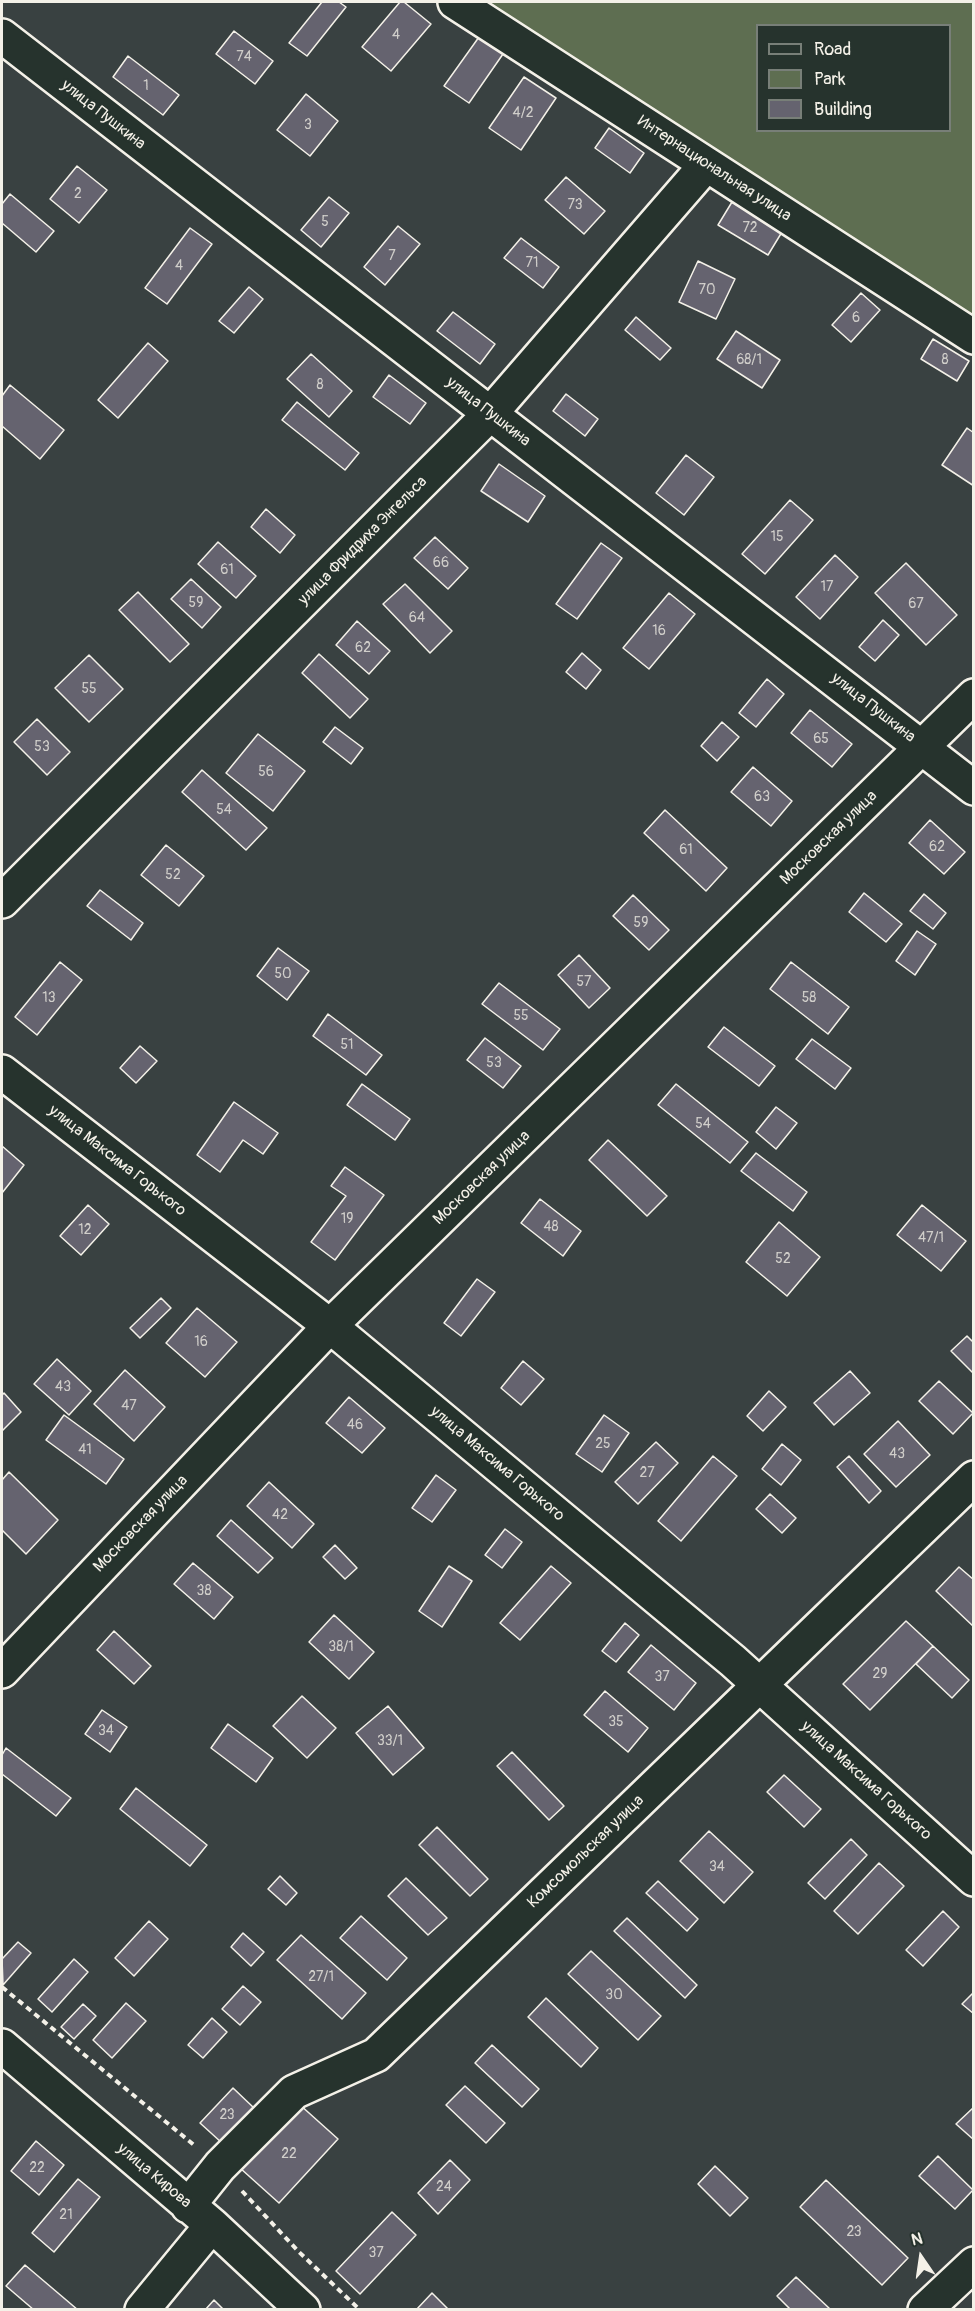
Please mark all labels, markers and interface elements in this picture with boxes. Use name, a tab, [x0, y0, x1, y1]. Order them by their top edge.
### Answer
legend	[756, 24, 951, 132]
house number: 4	[392, 27, 400, 43]
text: Road	[814, 38, 851, 61]
house number: 74	[236, 49, 252, 65]
text: Park	[814, 68, 846, 91]
street label: улица Пушкина	[57, 76, 149, 154]
house number: 1	[143, 78, 149, 94]
text: Building	[814, 98, 872, 121]
house number: 4/2	[513, 105, 533, 121]
street label: Интернациональная улица	[633, 112, 795, 226]
house number: 3	[304, 117, 312, 133]
house number: 2	[74, 186, 82, 202]
house number: 73	[567, 197, 583, 213]
house number: 5	[321, 214, 329, 230]
house number: 72	[742, 220, 758, 236]
house number: 7	[388, 248, 396, 264]
house number: 71	[526, 255, 538, 271]
house number: 4	[175, 258, 183, 274]
house number: 70	[699, 282, 715, 298]
house number: 6	[852, 310, 860, 326]
house number: 68/1	[736, 352, 762, 368]
house number: 8	[941, 352, 949, 368]
street label: улица Пушкина	[442, 373, 534, 451]
house number: 8	[316, 377, 324, 393]
street label: улица Фридриха Энгельса	[295, 473, 431, 609]
house number: 15	[770, 529, 784, 545]
house number: 66	[433, 555, 449, 571]
house number: 61	[220, 562, 234, 578]
house number: 17	[821, 579, 833, 595]
house number: 59	[189, 595, 203, 611]
house number: 67	[908, 596, 924, 612]
house number: 64	[409, 610, 425, 626]
house number: 16	[652, 623, 666, 639]
house number: 62	[355, 640, 371, 656]
street label: улица Пушкина	[827, 669, 919, 747]
house number: 55	[81, 681, 97, 697]
house number: 65	[813, 731, 829, 747]
house number: 53	[34, 739, 50, 755]
house number: 56	[258, 764, 274, 780]
street label: Московская улица	[776, 787, 882, 889]
house number: 63	[754, 789, 770, 805]
house number: 54	[216, 802, 232, 818]
house number: 62	[929, 839, 945, 855]
house number: 61	[679, 842, 693, 858]
house number: 52	[165, 867, 181, 883]
house number: 59	[634, 915, 648, 931]
house number: 50	[274, 966, 292, 982]
house number: 57	[577, 974, 591, 990]
house number: 13	[42, 990, 56, 1006]
house number: 58	[802, 990, 816, 1006]
house number: 55	[513, 1008, 529, 1024]
house number: 51	[340, 1037, 354, 1053]
house number: 53	[486, 1055, 502, 1071]
street label: улица Максима Горького	[44, 1101, 190, 1221]
house number: 54	[695, 1116, 711, 1132]
street label: Московская улица	[429, 1127, 535, 1229]
house number: 19	[341, 1211, 353, 1227]
house number: 48	[543, 1219, 559, 1235]
house number: 12	[78, 1222, 92, 1238]
house number: 47/1	[918, 1230, 944, 1246]
house number: 52	[775, 1251, 791, 1267]
house number: 16	[194, 1334, 208, 1350]
house number: 43	[55, 1379, 71, 1395]
house number: 47	[121, 1398, 137, 1414]
street label: улица Максима Горького	[426, 1402, 568, 1526]
house number: 46	[347, 1417, 363, 1433]
house number: 25	[595, 1436, 611, 1452]
house number: 41	[78, 1442, 92, 1458]
house number: 43	[889, 1446, 905, 1462]
house number: 27	[639, 1465, 655, 1481]
street label: Московская улица	[90, 1471, 192, 1577]
house number: 42	[272, 1507, 288, 1523]
house number: 38	[197, 1583, 211, 1599]
house number: 38/1	[328, 1639, 354, 1655]
house number: 29	[872, 1666, 888, 1682]
house number: 37	[654, 1669, 670, 1685]
house number: 35	[608, 1714, 624, 1730]
street label: улица Максима Горького	[797, 1717, 935, 1845]
house number: 34	[98, 1723, 114, 1739]
house number: 33/1	[377, 1733, 403, 1749]
street label: Комсомольская улица	[524, 1791, 648, 1913]
house number: 34	[709, 1859, 725, 1875]
house number: 27/1	[308, 1969, 334, 1985]
house number: 30	[605, 1987, 623, 2003]
house number: 23	[219, 2107, 235, 2123]
street label: улица Кирова	[113, 2139, 195, 2213]
house number: 22	[281, 2146, 297, 2162]
house number: 22	[29, 2160, 45, 2176]
house number: 24	[436, 2179, 452, 2195]
house number: 21	[59, 2207, 73, 2223]
house number: 23	[846, 2224, 862, 2240]
north arrow	[891, 2227, 951, 2287]
text: N	[909, 2229, 924, 2250]
house number: 37	[368, 2245, 384, 2261]

